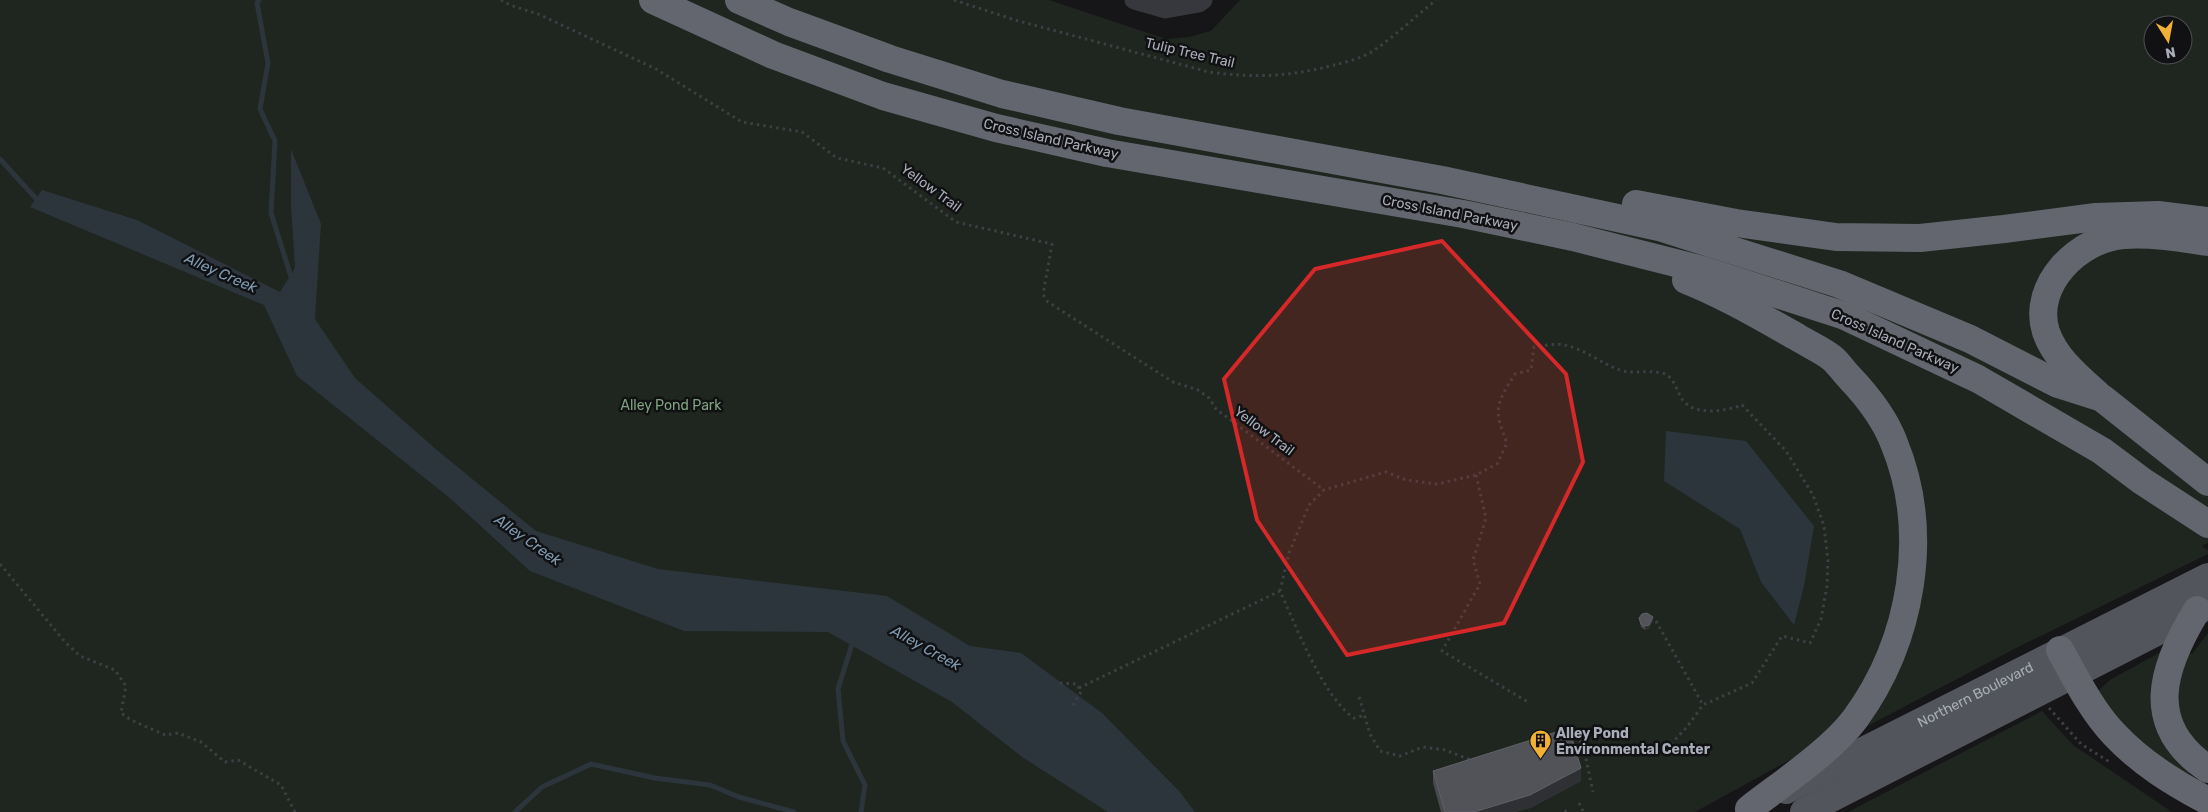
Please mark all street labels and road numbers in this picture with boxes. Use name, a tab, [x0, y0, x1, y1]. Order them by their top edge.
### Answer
street label: Tulip Tree Trail	[1144, 34, 1236, 72]
street label: Cross Island Parkway	[982, 115, 1120, 163]
street label: Yellow Trail	[897, 160, 965, 216]
street label: Cross Island Parkway	[1381, 191, 1520, 235]
street label: Cross Island Parkway	[1828, 305, 1962, 377]
street label: Yellow Trail	[1231, 403, 1297, 459]
street label: Northern Boulevard	[1914, 658, 2036, 731]

